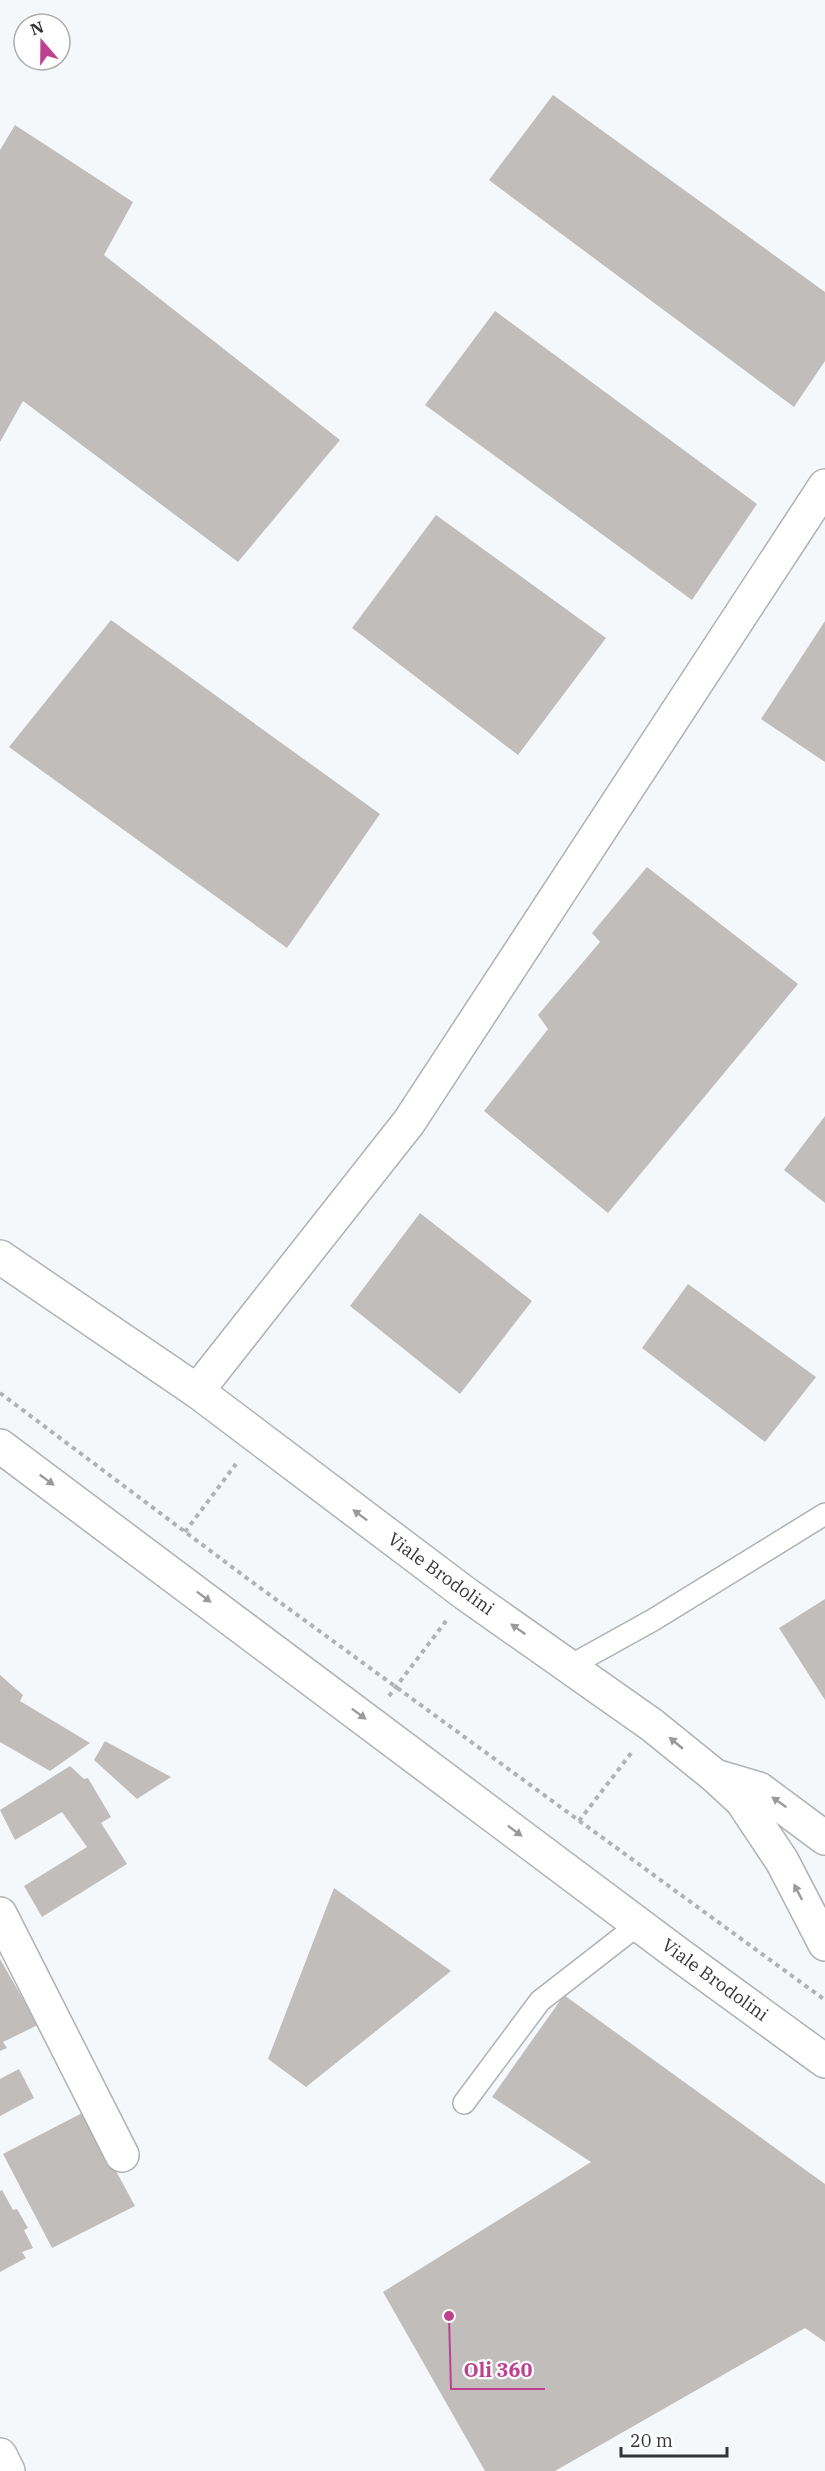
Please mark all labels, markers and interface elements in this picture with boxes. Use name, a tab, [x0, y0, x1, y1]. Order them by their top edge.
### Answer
north arrow	[12, 12, 72, 72]
text: N	[28, 16, 46, 39]
one-way arrow	[40, 1474, 55, 1486]
one-way arrow	[352, 1508, 368, 1521]
street label: Viale Brodolini	[384, 1527, 499, 1620]
one-way arrow	[196, 1590, 211, 1602]
one-way arrow	[510, 1623, 526, 1635]
one-way arrow	[352, 1707, 367, 1719]
one-way arrow	[668, 1737, 684, 1750]
one-way arrow	[771, 1796, 787, 1808]
one-way arrow	[508, 1825, 523, 1837]
one-way arrow	[793, 1883, 803, 1900]
street label: Viale Brodolini	[658, 1933, 773, 2026]
callout: Oli 360	[451, 2351, 545, 2389]
text: Oli 360	[463, 2356, 533, 2383]
scale bar	[621, 2420, 728, 2458]
text: 20 m	[630, 2429, 673, 2452]

